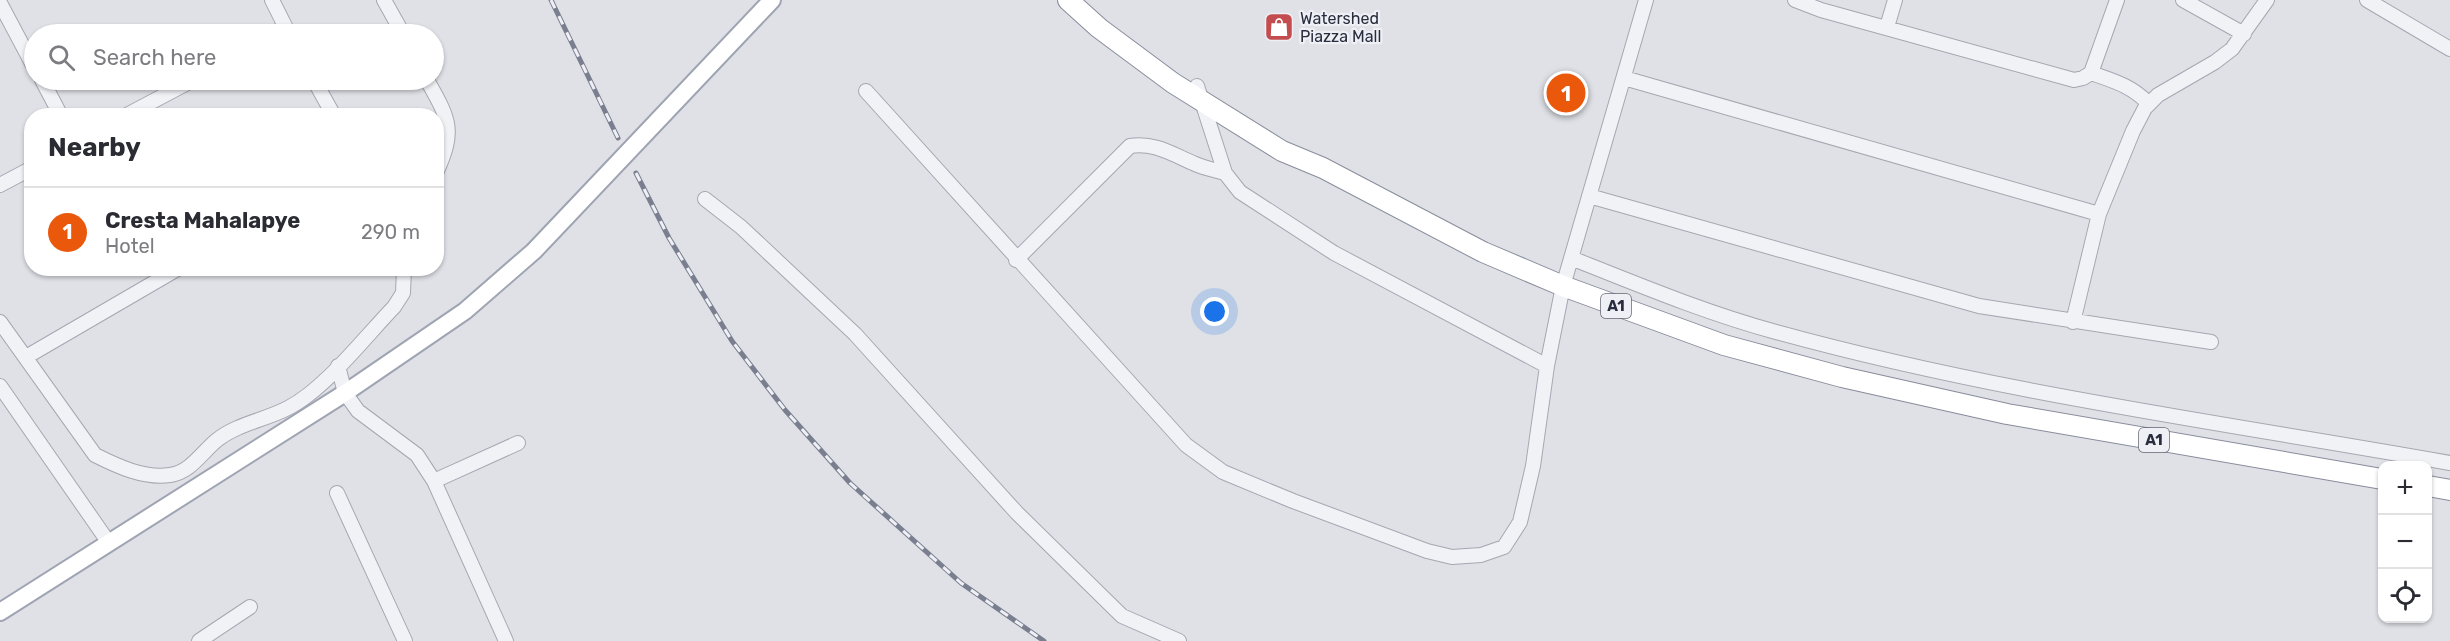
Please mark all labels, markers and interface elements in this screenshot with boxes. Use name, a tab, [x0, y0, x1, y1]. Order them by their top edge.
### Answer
place label: Watershed Piazza Mall	[1300, 9, 1381, 46]
shop icon: Watershed Piazza Mall	[1263, 11, 1295, 43]
search box	[24, 24, 444, 90]
icon: search	[45, 41, 78, 74]
text: Search here	[93, 44, 216, 71]
pin: 1	[1546, 70, 1586, 116]
text: Nearby	[48, 132, 141, 163]
text: Cresta Mahalapye	[105, 207, 300, 234]
text: 1	[63, 220, 72, 244]
text: 290 m	[361, 220, 420, 244]
text: Hotel	[105, 234, 155, 258]
road number: A1	[1601, 294, 1631, 318]
your location	[1200, 297, 1229, 326]
road number: A1	[2139, 428, 2169, 452]
map controls	[2378, 461, 2432, 623]
button: +	[2378, 461, 2432, 515]
button: −	[2378, 515, 2432, 569]
button: locate	[2378, 569, 2432, 623]

